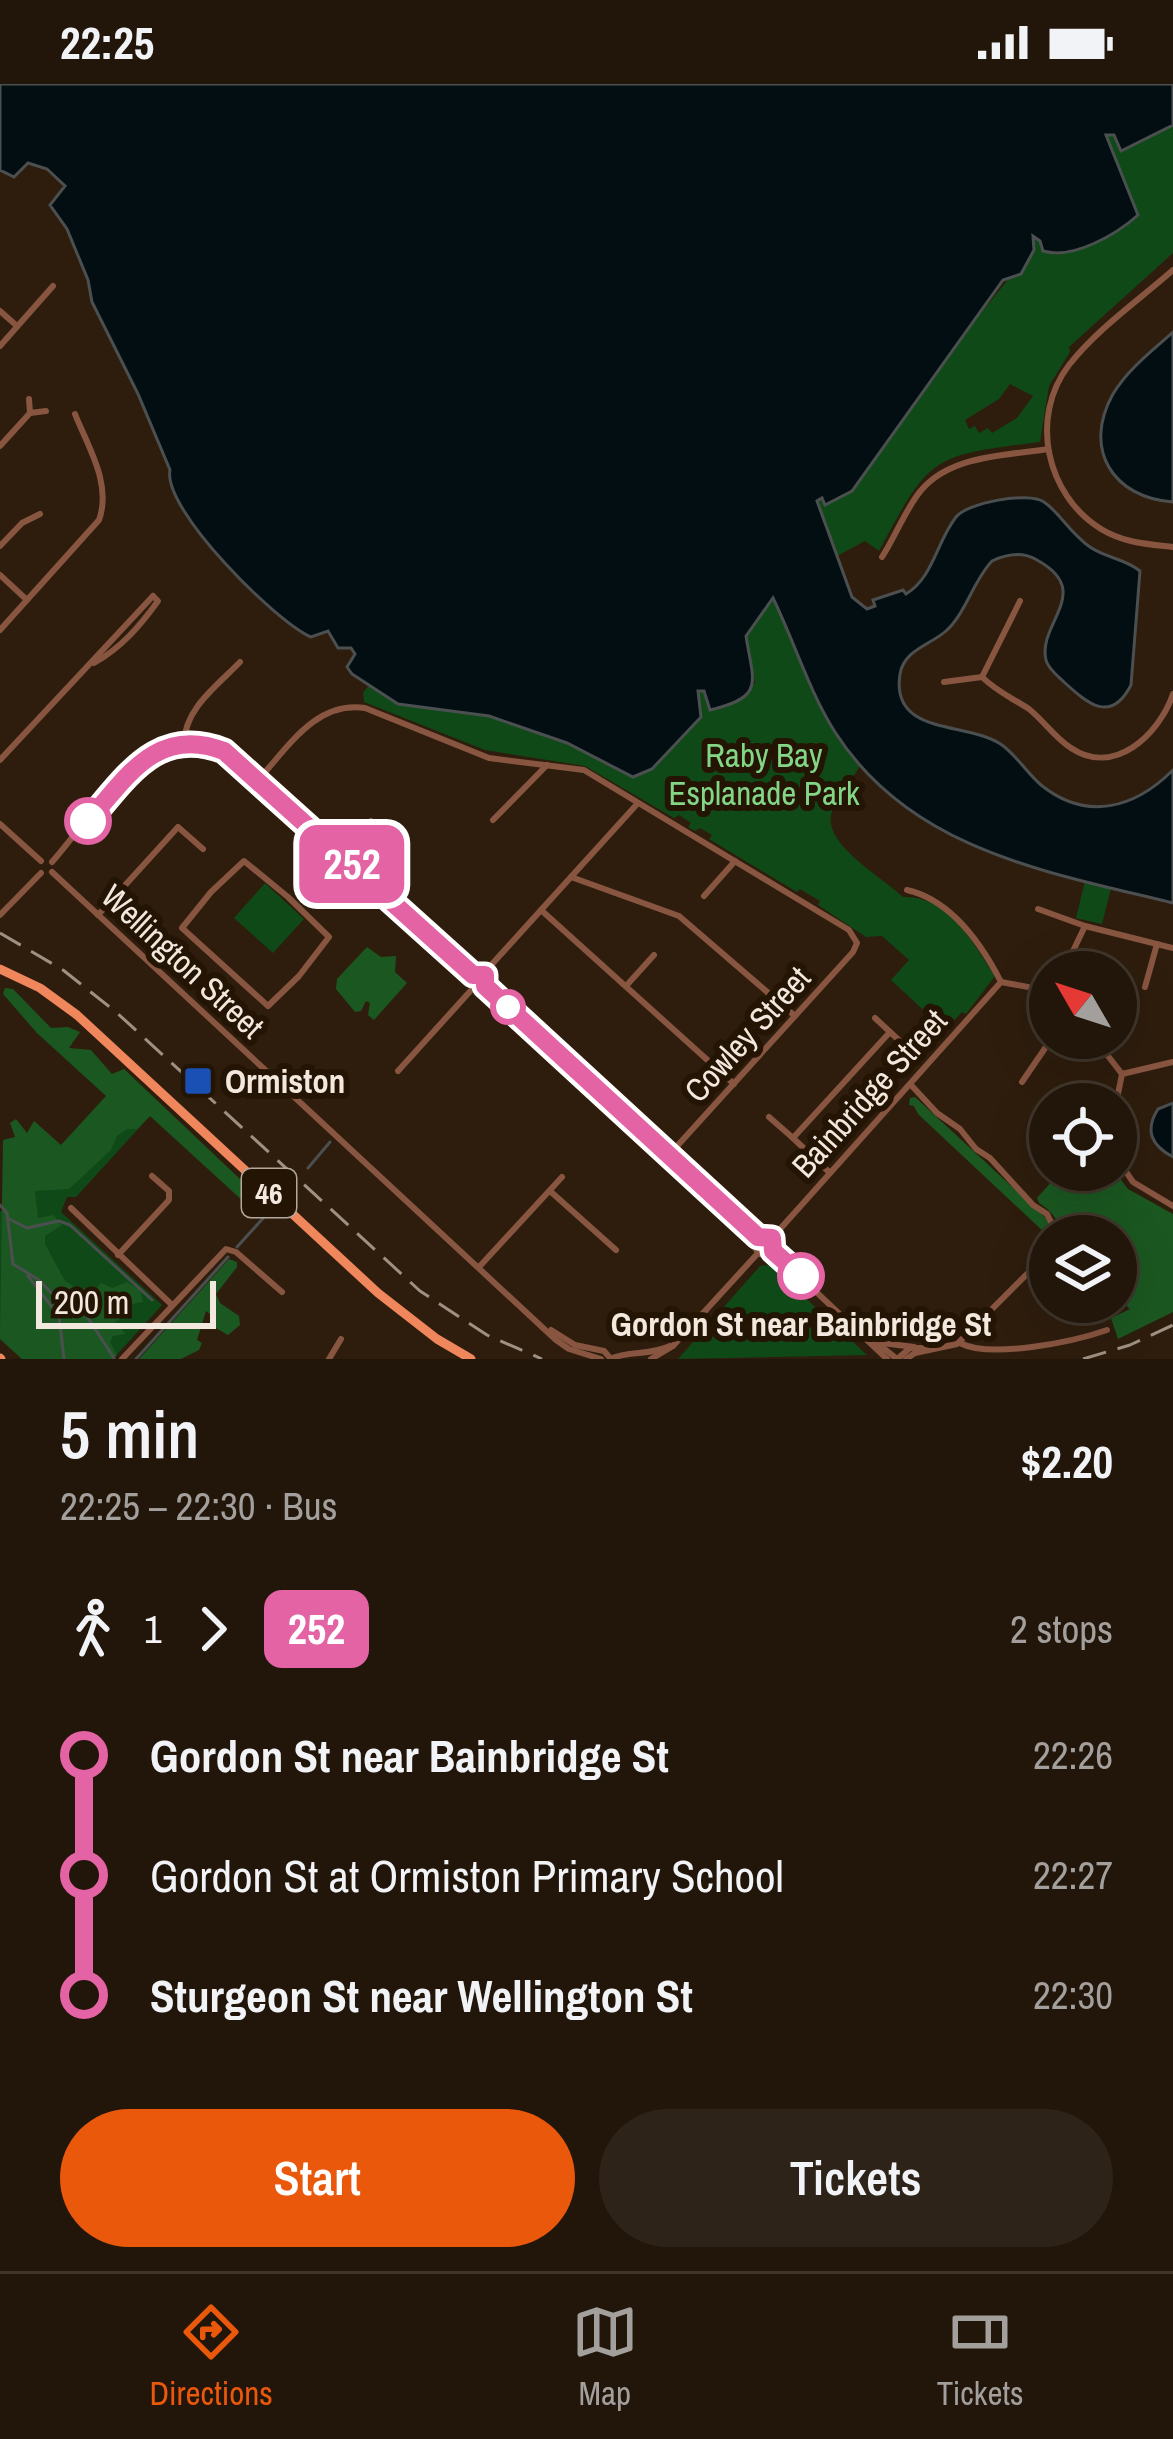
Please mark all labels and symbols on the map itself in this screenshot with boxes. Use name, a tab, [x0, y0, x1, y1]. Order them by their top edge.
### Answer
park label: Raby Bay Esplanade Park	[668, 733, 860, 815]
unlabelled marker	[66, 799, 110, 843]
line badge: 252	[283, 825, 421, 903]
street label: Wellington Street	[92, 874, 274, 1048]
north arrow	[1029, 951, 1137, 1059]
street label: Cowley Street	[674, 957, 820, 1111]
unlabelled marker	[492, 991, 524, 1023]
street label: Bainbridge Street	[782, 999, 956, 1187]
place label: Ormiston	[225, 1059, 345, 1103]
marker: Ormiston	[182, 1065, 214, 1097]
road number: 46	[242, 1169, 296, 1217]
marker: Gordon St near Bainbridge St	[779, 1254, 823, 1298]
scale bar	[36, 1275, 216, 1328]
place label: Gordon St near Bainbridge St	[611, 1302, 991, 1346]

